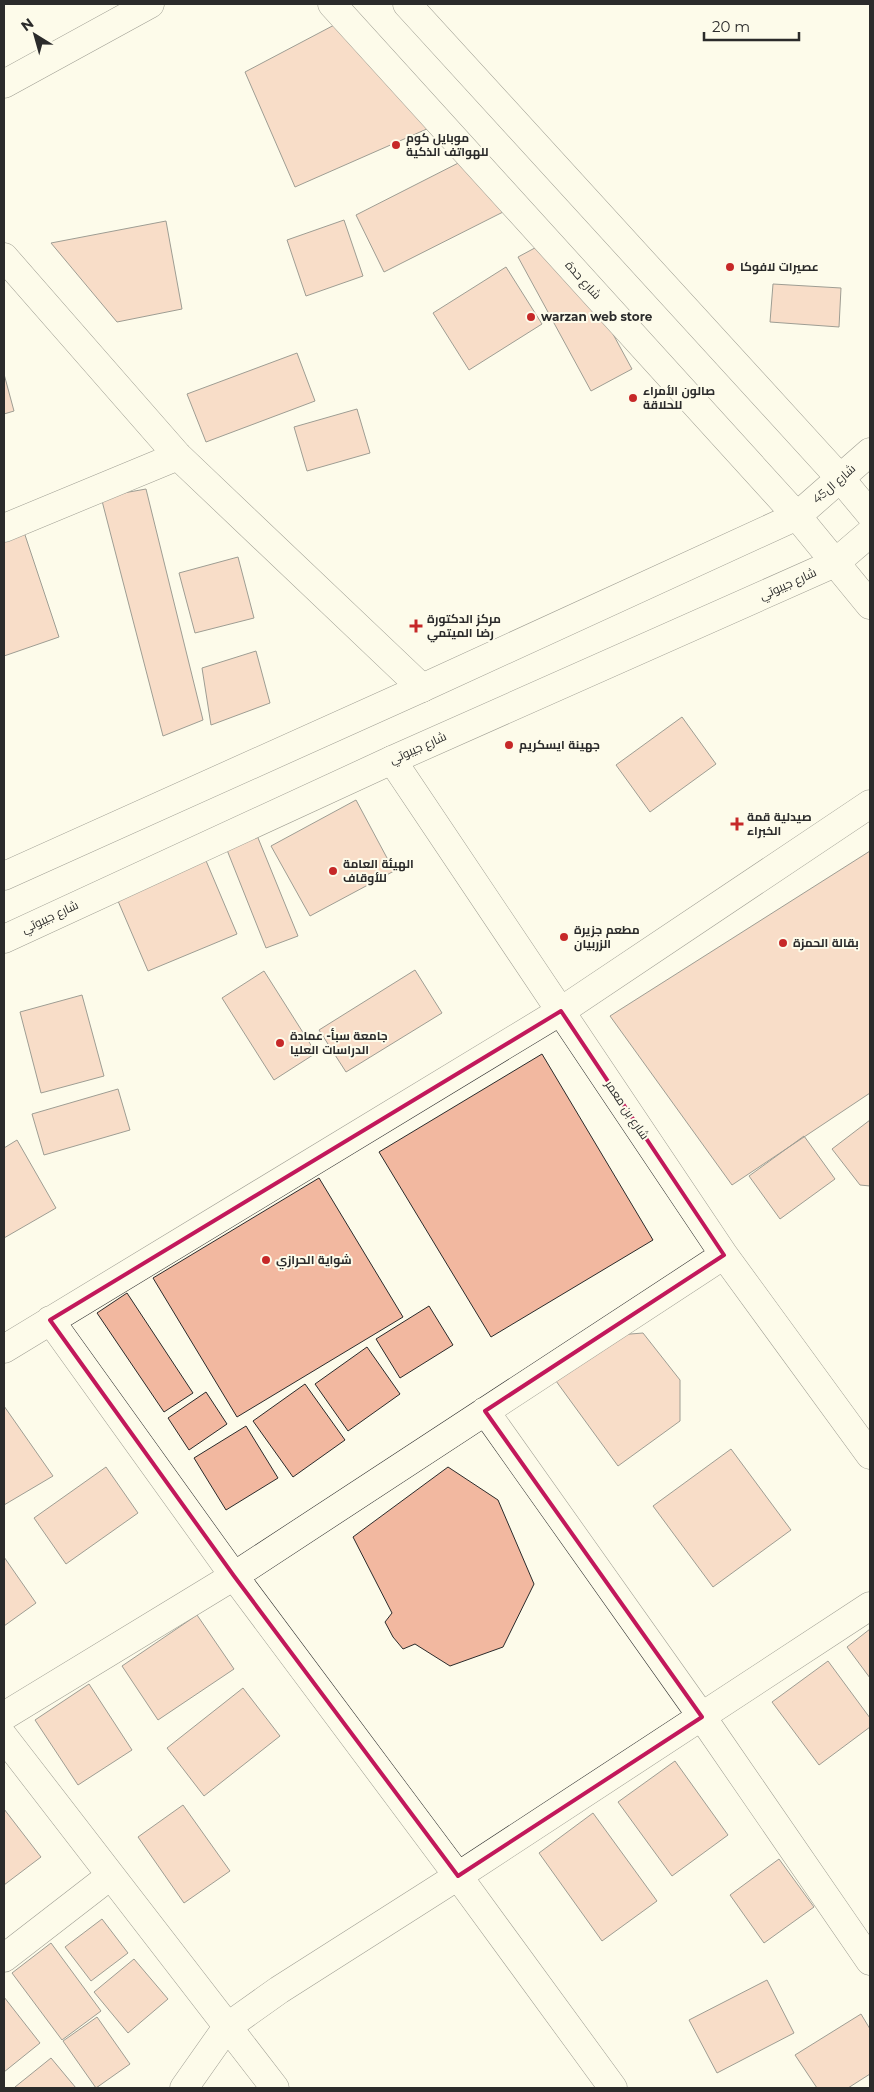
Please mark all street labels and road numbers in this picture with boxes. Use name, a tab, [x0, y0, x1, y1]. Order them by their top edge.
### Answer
street label: شارع حدة	[562, 257, 605, 303]
street label: شارع ال45	[809, 461, 859, 507]
street label: شارع جيبوتي	[757, 564, 820, 606]
street label: شارع جيبوتي	[387, 728, 450, 770]
street label: شارع جيبوتي	[19, 897, 82, 939]
street label: شارع بن معمر	[601, 1076, 653, 1143]

